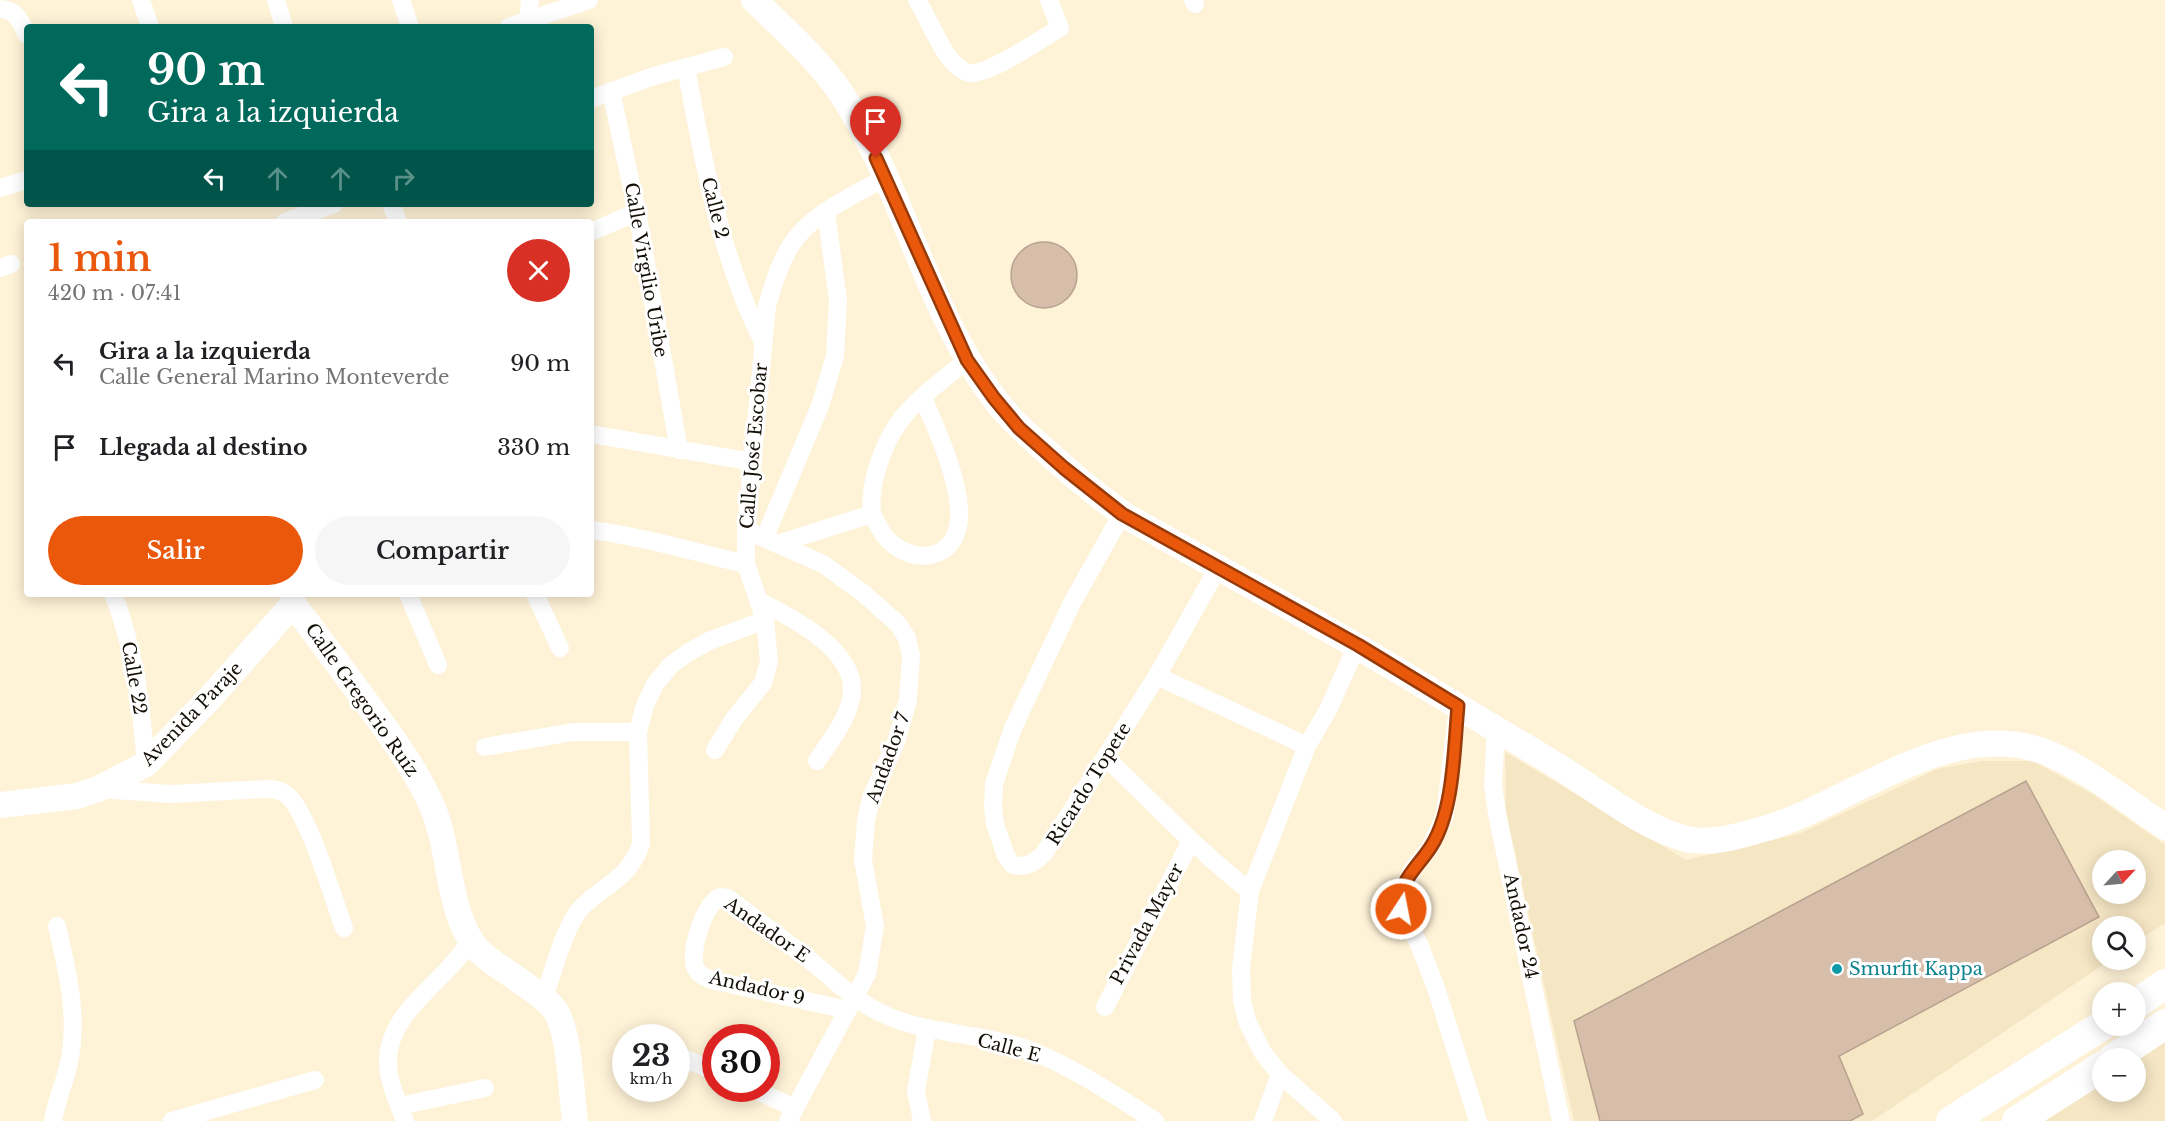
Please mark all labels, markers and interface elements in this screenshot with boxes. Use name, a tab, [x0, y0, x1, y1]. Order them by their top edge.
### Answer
text: 90 m	[147, 44, 265, 96]
icon: left	[48, 48, 126, 126]
text: Gira a la izquierda	[147, 96, 399, 129]
pin	[850, 96, 901, 158]
icon: arrive	[859, 105, 892, 138]
icon: left	[198, 162, 231, 195]
icon: ahead	[261, 162, 294, 195]
icon: ahead	[324, 162, 357, 195]
icon: right	[387, 162, 420, 195]
street label: Calle 2	[697, 175, 733, 241]
street label: Calle Virgilio Uribe	[620, 181, 672, 359]
text: 1 min	[48, 236, 152, 281]
button: close	[507, 239, 570, 302]
text: 420 m · 07:41	[48, 281, 181, 305]
text: Gira a la izquierda	[99, 338, 311, 365]
icon: left	[48, 347, 81, 380]
text: 90 m	[510, 350, 570, 377]
street label: Calle José Escobar	[736, 362, 772, 530]
text: Calle General Marino Monteverde	[99, 365, 450, 389]
icon: arrive	[48, 431, 81, 464]
text: Llegada al destino	[99, 434, 308, 461]
text: 330 m	[497, 434, 570, 461]
button: Salir	[48, 516, 303, 585]
button: Compartir	[315, 516, 570, 585]
street label: Calle Gregorio Ruíz	[301, 619, 423, 781]
street label: Calle 22	[117, 640, 151, 716]
street label: Avenida Paraje	[136, 657, 247, 771]
street label: Andador 7	[861, 709, 915, 807]
street label: Ricardo Topete	[1042, 718, 1136, 850]
north arrow	[2092, 850, 2146, 904]
map controls	[2092, 850, 2146, 1102]
street label: Privada Mayer	[1106, 859, 1188, 988]
street label: Andador 24	[1499, 870, 1543, 981]
position arrow	[1369, 877, 1433, 941]
street label: Andador E	[719, 892, 814, 967]
button: search	[2092, 916, 2146, 970]
place label: Smurfit Kappa	[1849, 958, 1983, 980]
marker: Smurfit Kappa	[1830, 962, 1844, 976]
street label: Andador 9	[706, 966, 807, 1010]
button: +	[2092, 982, 2146, 1036]
speed limit sign: 30	[702, 1024, 780, 1102]
street label: Calle E	[975, 1029, 1043, 1067]
text: 23	[632, 1037, 670, 1074]
button: −	[2092, 1048, 2146, 1102]
text: km/h	[630, 1069, 672, 1088]

